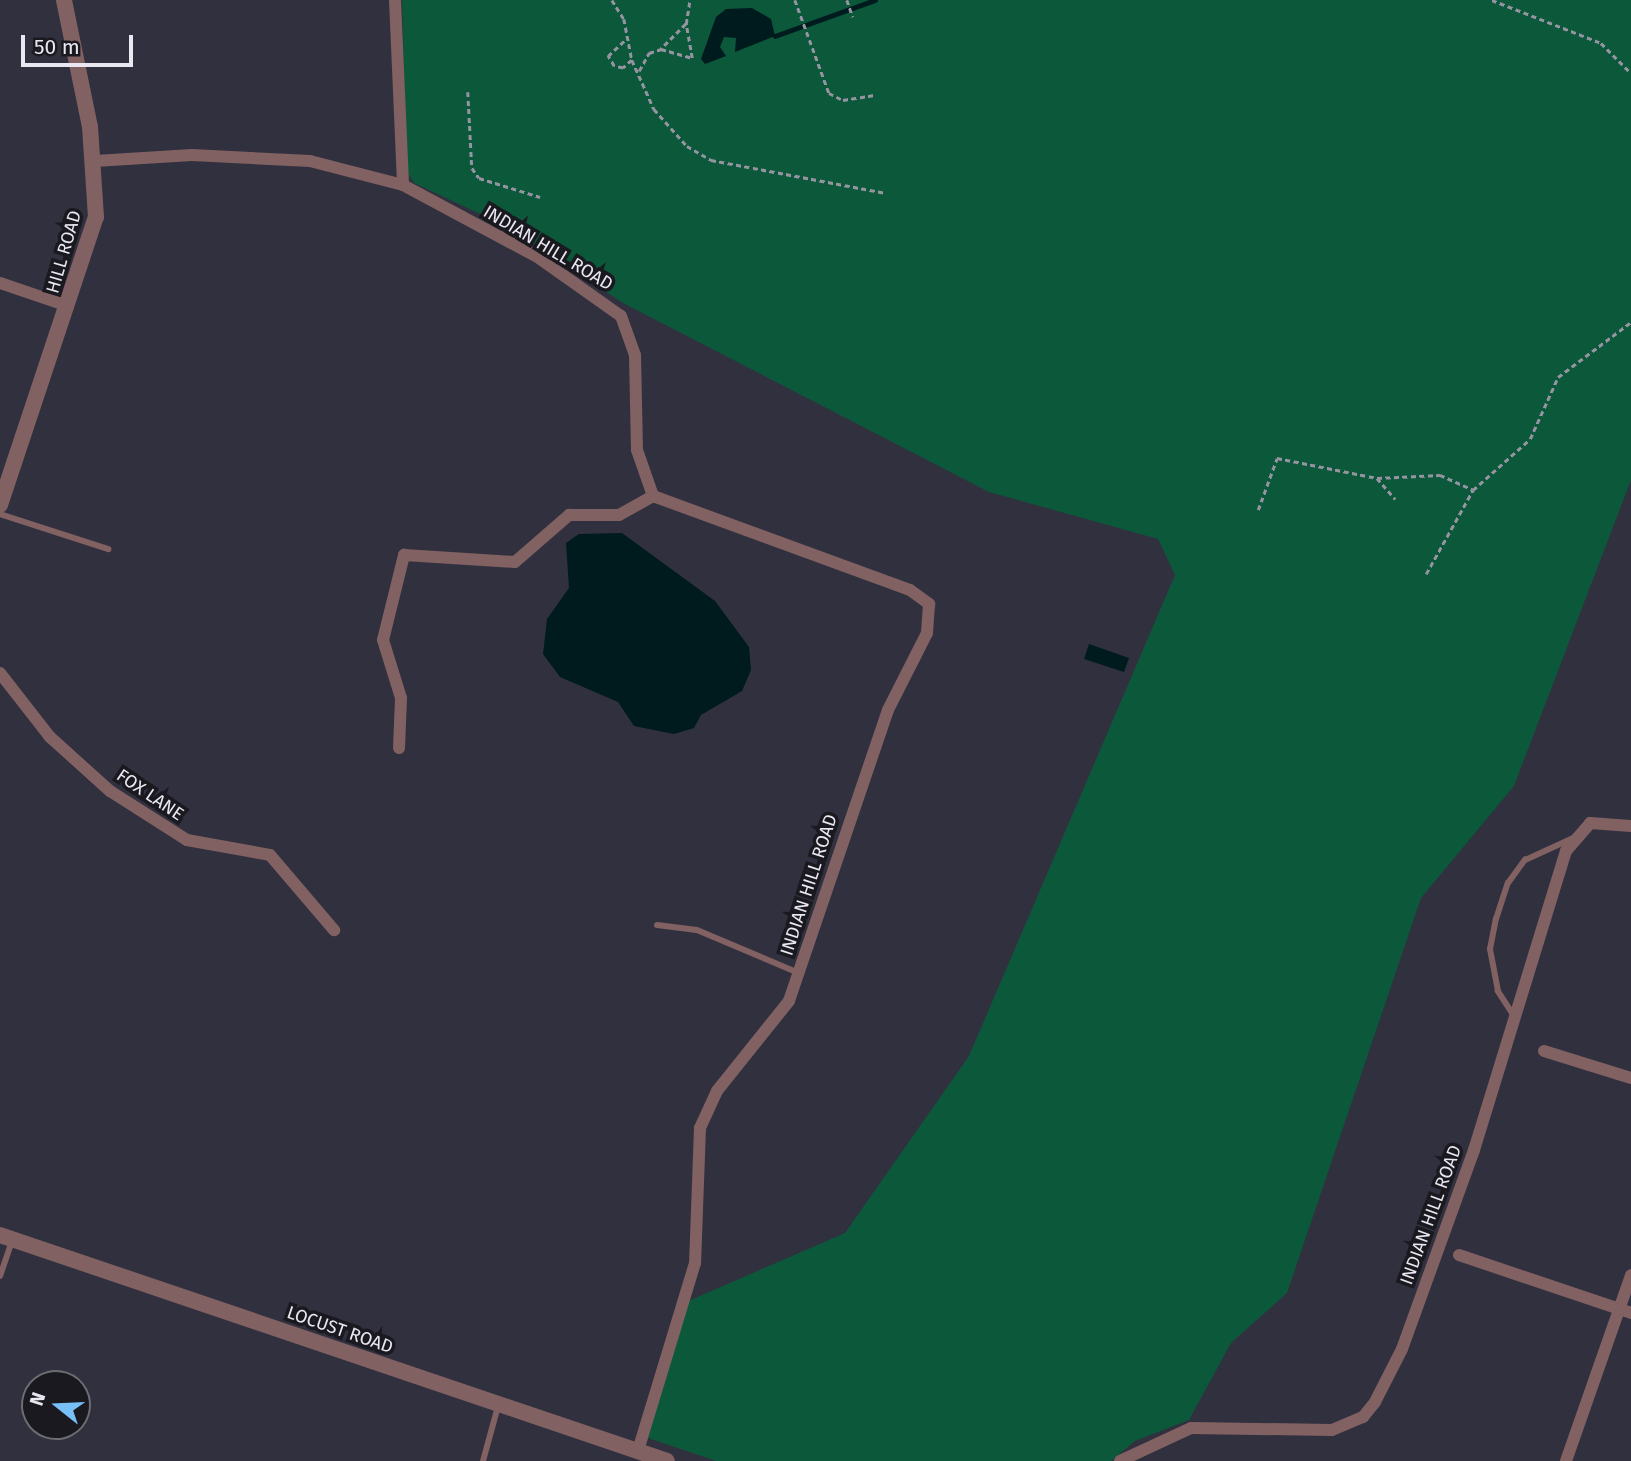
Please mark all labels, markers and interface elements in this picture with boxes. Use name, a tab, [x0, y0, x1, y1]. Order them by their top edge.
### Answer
scale bar	[24, 21, 136, 65]
text: 50 m	[34, 34, 80, 60]
street label: INDIAN HILL ROAD	[479, 201, 617, 295]
street label: HILL ROAD	[42, 208, 86, 296]
street label: FOX LANE	[112, 765, 188, 825]
street label: INDIAN HILL ROAD	[776, 812, 842, 958]
street label: INDIAN HILL ROAD	[1396, 1142, 1466, 1288]
street label: LOCUST ROAD	[284, 1302, 396, 1358]
north arrow	[21, 1370, 91, 1440]
text: N	[25, 1389, 50, 1409]

